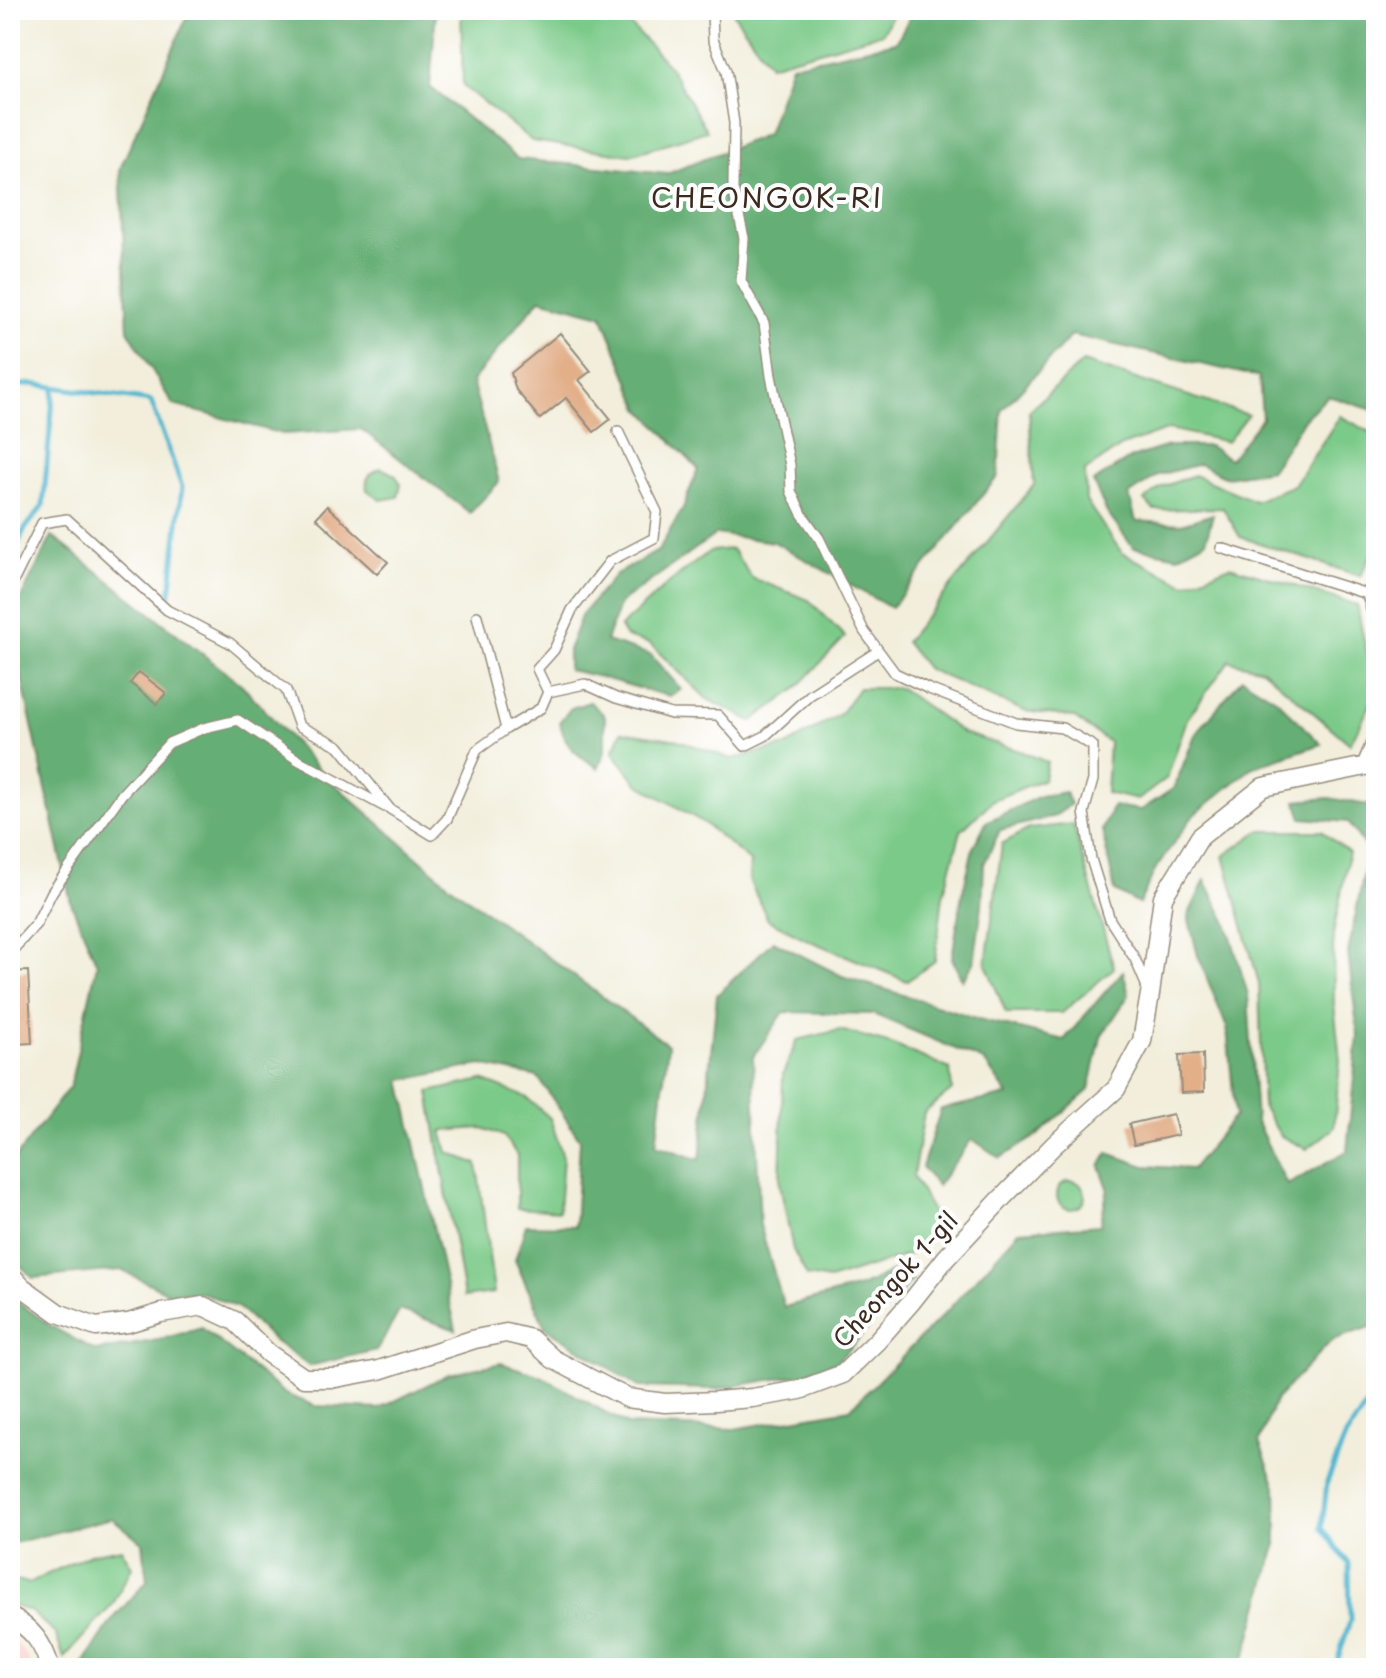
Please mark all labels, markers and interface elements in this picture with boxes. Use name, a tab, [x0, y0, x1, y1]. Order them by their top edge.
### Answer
district label: CHEONGOK-RI	[651, 175, 883, 218]
street label: Cheongok 1-gil	[823, 1203, 966, 1355]

